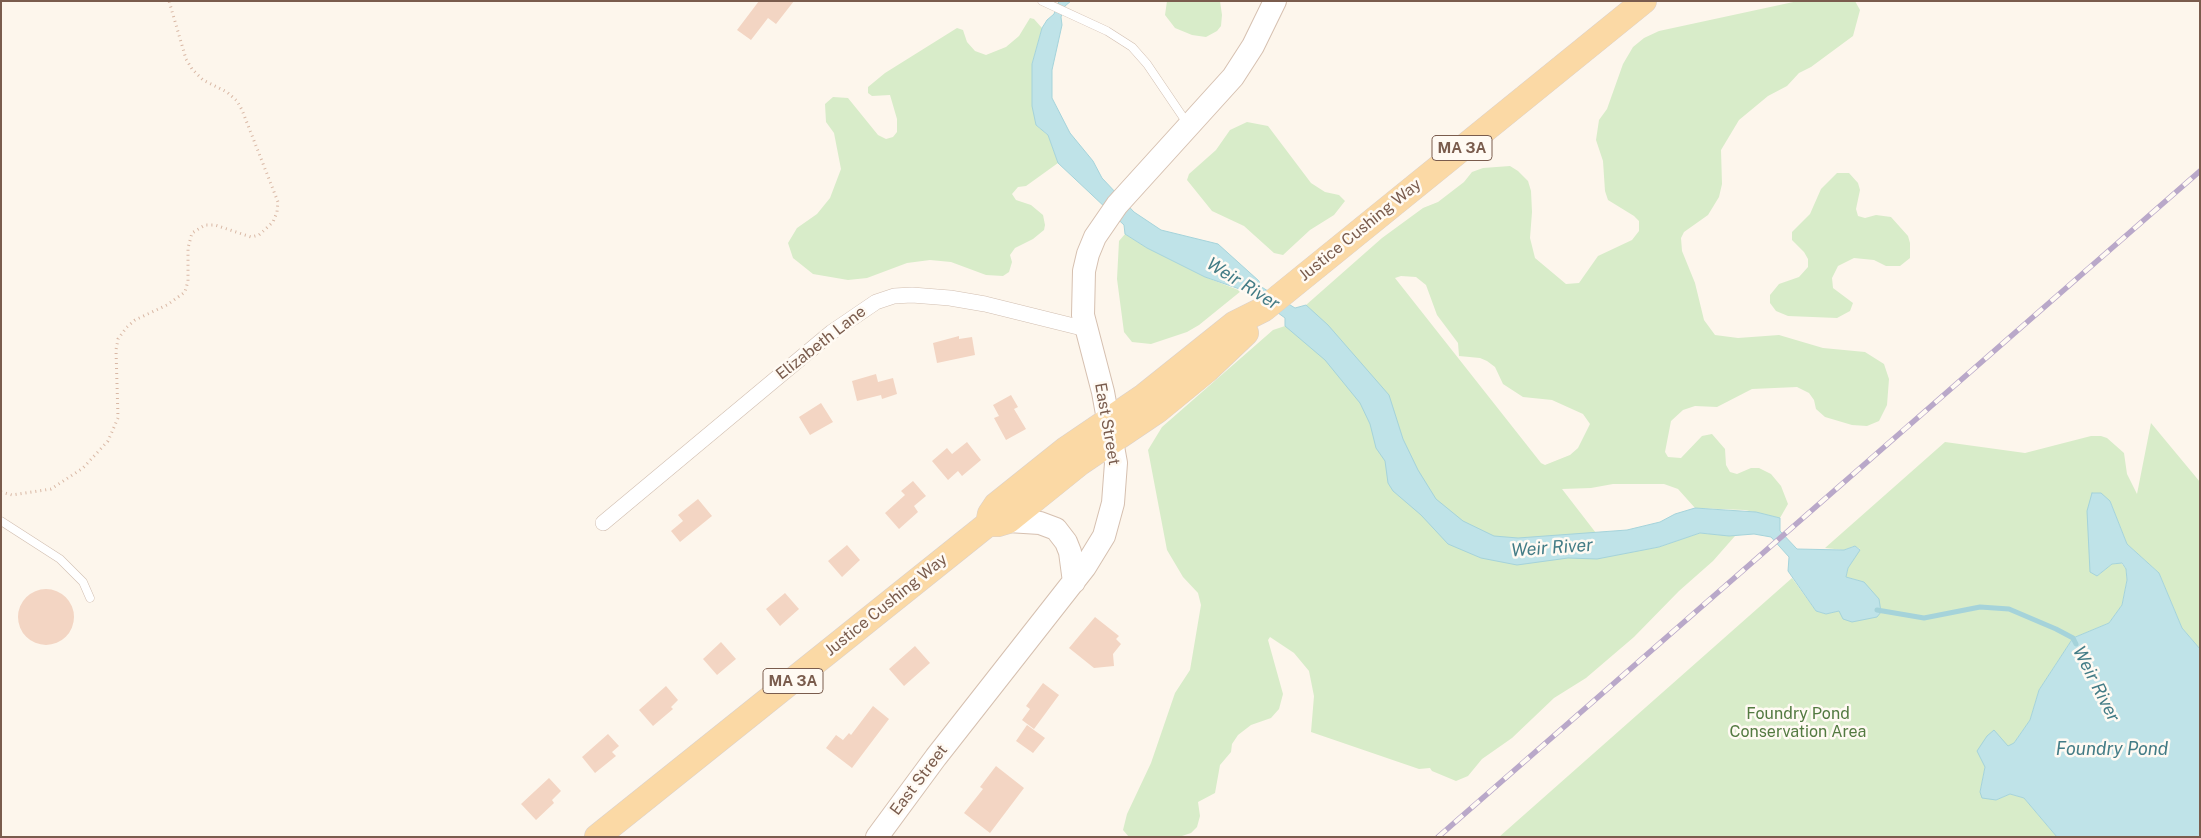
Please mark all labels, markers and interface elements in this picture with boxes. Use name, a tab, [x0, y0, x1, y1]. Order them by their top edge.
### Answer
road number: MA 3A	[1432, 136, 1492, 160]
street label: Justice Cushing Way	[1295, 175, 1425, 285]
water label: Weir River	[1202, 253, 1284, 315]
street label: Elizabeth Lane	[772, 302, 870, 384]
street label: East Street	[1090, 381, 1124, 467]
water label: Weir River	[1510, 534, 1594, 562]
street label: Justice Cushing Way	[821, 550, 951, 660]
water label: Weir River	[2068, 643, 2124, 725]
road number: MA 3A	[763, 668, 823, 694]
park label: Foundry Pond Conservation Area	[1730, 704, 1866, 742]
water label: Foundry Pond	[2056, 738, 2168, 760]
street label: East Street	[886, 741, 952, 819]

